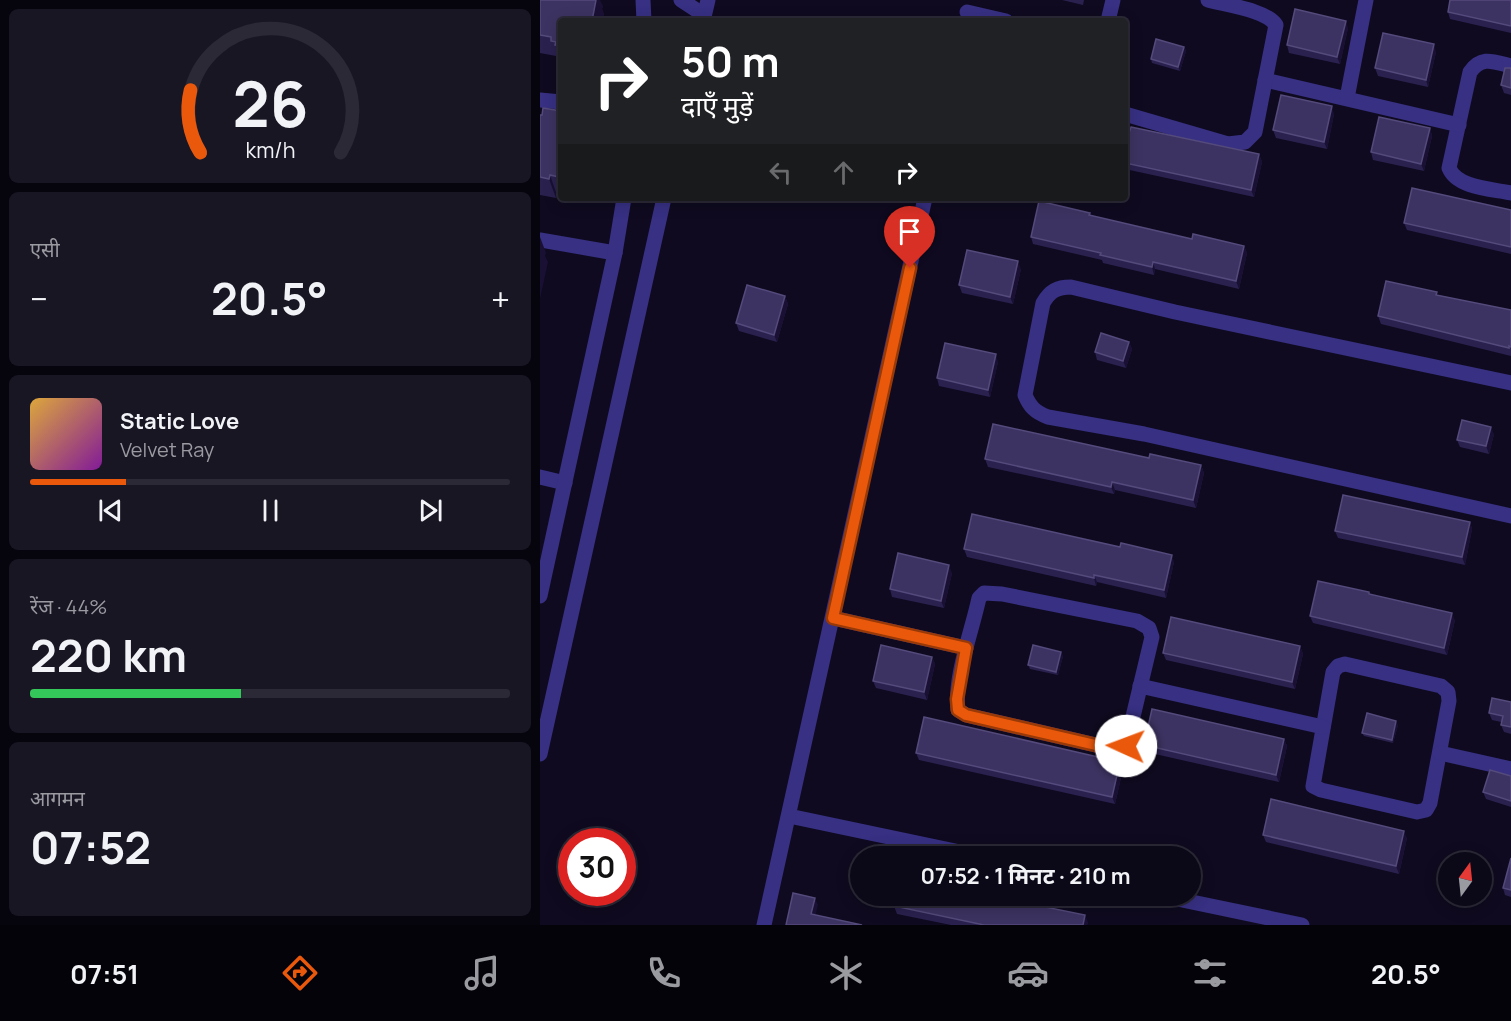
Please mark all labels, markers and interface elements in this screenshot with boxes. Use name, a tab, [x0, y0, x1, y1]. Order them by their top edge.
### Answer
text: 50 m	[681, 32, 779, 90]
icon: right	[582, 42, 660, 120]
text: 26	[232, 60, 308, 146]
text: दाएँ मुड़ें	[681, 87, 753, 124]
text: km/h	[245, 135, 295, 164]
icon: left	[764, 156, 797, 189]
icon: ahead	[827, 156, 860, 189]
icon: right	[890, 156, 923, 189]
pin	[884, 206, 935, 268]
icon: arrive	[893, 215, 926, 248]
text: एसी	[30, 236, 60, 263]
text: 20.5°	[211, 267, 328, 329]
text: −	[30, 276, 48, 321]
text: +	[491, 276, 510, 321]
text: Static Love	[120, 406, 239, 436]
text: Velvet Ray	[120, 436, 214, 463]
icon: previous	[94, 494, 127, 527]
icon: pause	[254, 494, 287, 527]
icon: next	[414, 494, 447, 527]
text: रेंज · 44%	[30, 593, 107, 620]
text: 220 km	[30, 624, 187, 686]
position arrow	[1094, 714, 1158, 778]
text: आगमन	[30, 785, 85, 812]
text: 07:52	[30, 816, 151, 878]
speed limit sign: 30	[558, 828, 636, 906]
north arrow	[1438, 852, 1492, 906]
map controls	[1438, 852, 1492, 906]
text: 07:52 · 1 मिनट · 210 m	[920, 861, 1131, 891]
icon: directions	[279, 952, 321, 994]
icon: music	[461, 952, 503, 994]
icon: phone	[643, 952, 685, 994]
icon: climate	[825, 952, 867, 994]
icon: car	[1007, 952, 1049, 994]
icon: filters	[1189, 952, 1231, 994]
text: 07:51	[70, 955, 139, 992]
text: 20.5°	[1371, 955, 1441, 992]

